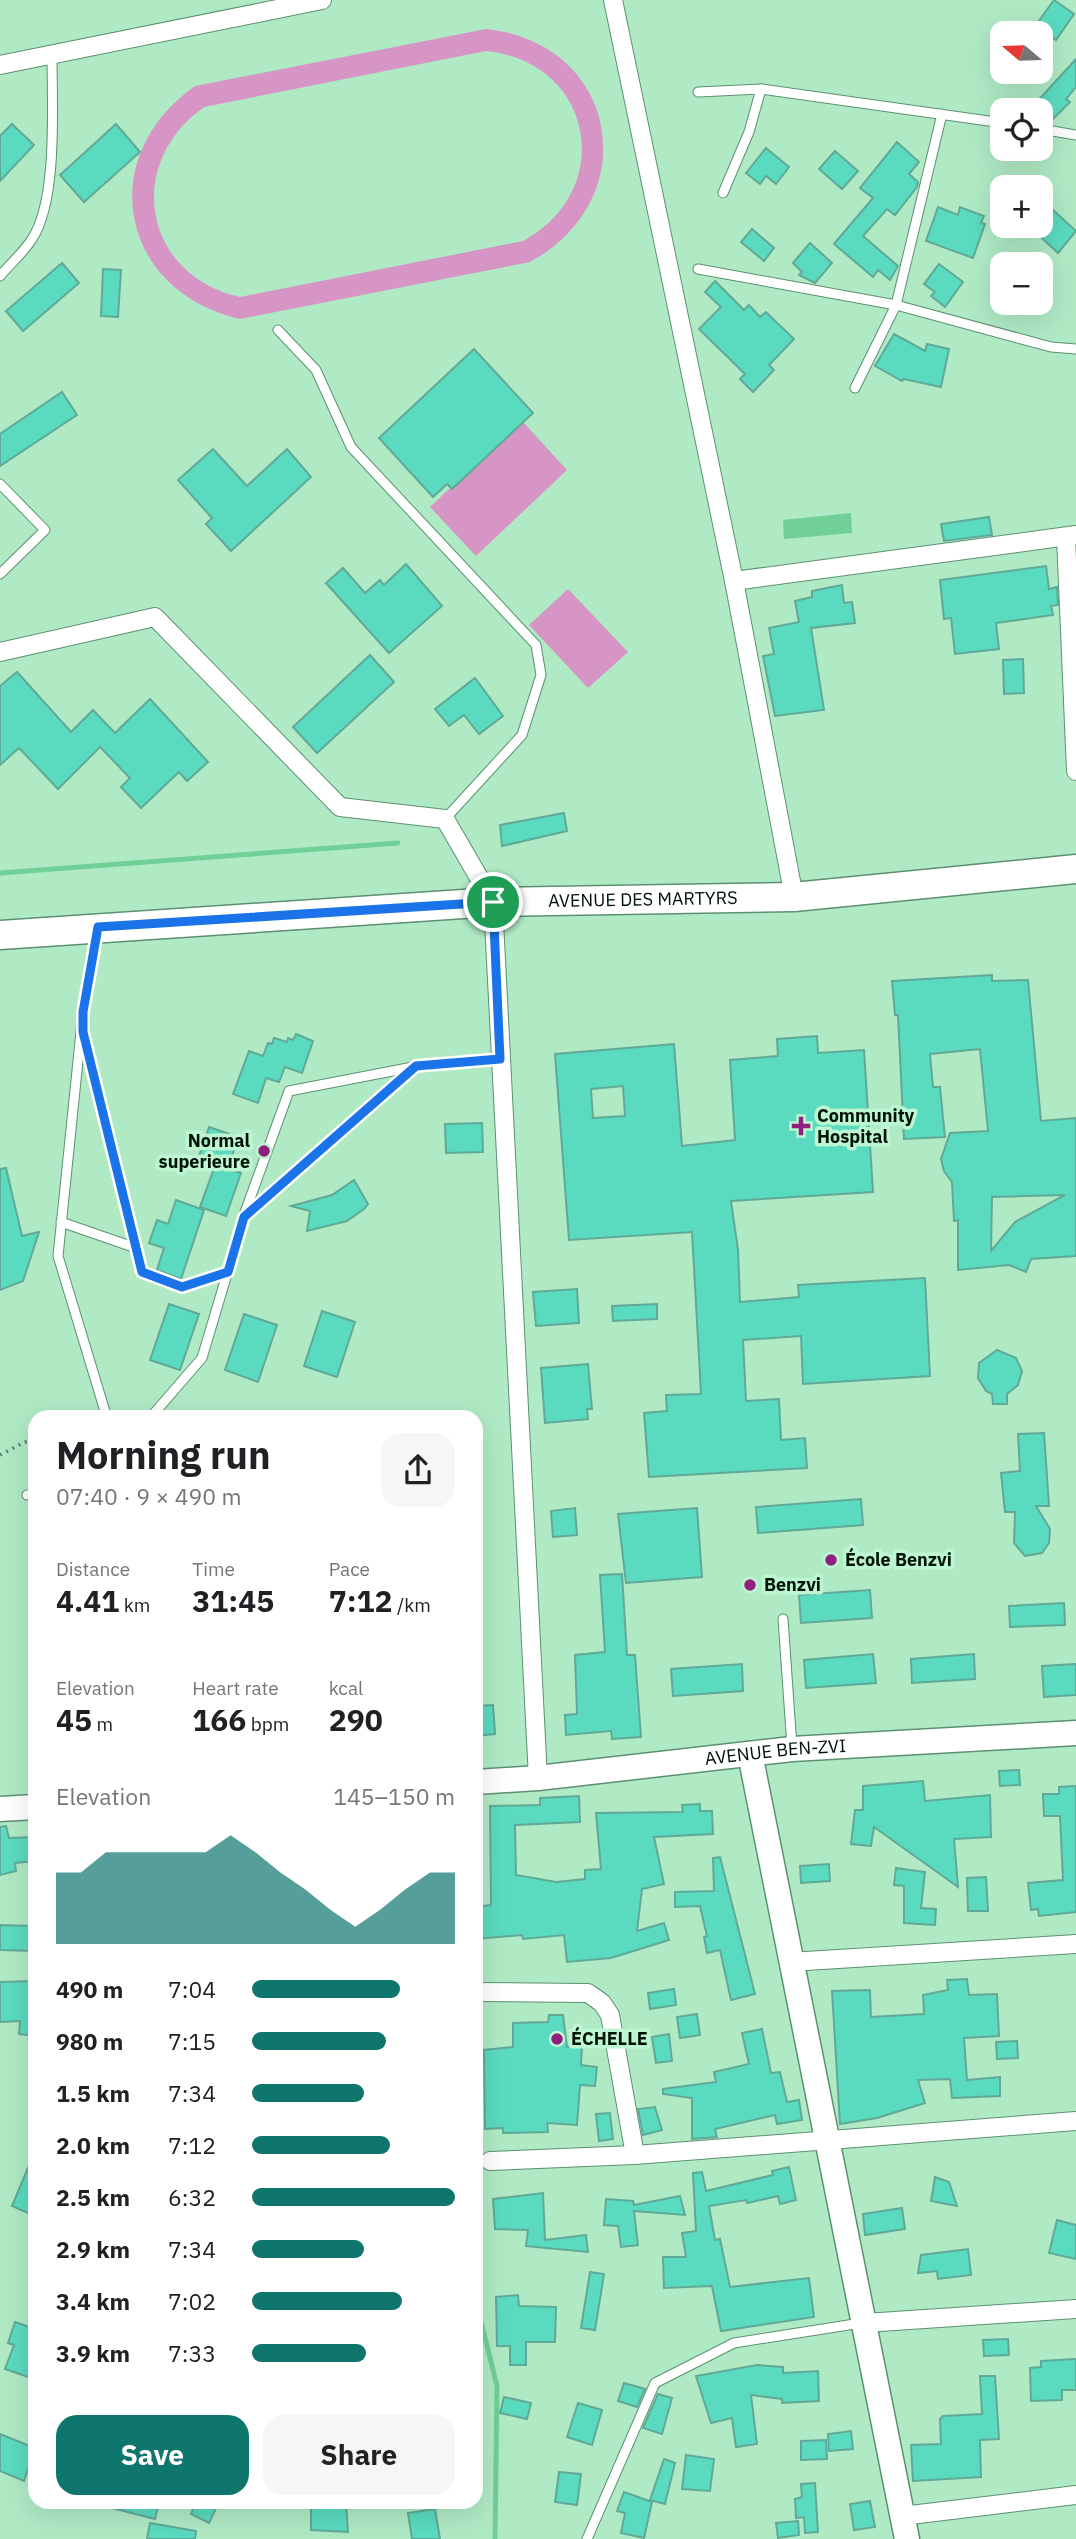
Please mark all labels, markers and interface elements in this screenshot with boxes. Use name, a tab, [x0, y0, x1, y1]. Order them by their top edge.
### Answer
north arrow	[990, 21, 1054, 84]
map controls	[990, 21, 1053, 315]
button: locate	[990, 98, 1053, 161]
button: +	[990, 175, 1053, 238]
button: −	[990, 252, 1053, 315]
pin	[463, 872, 523, 932]
icon: arrive	[474, 883, 512, 921]
street label: AVENUE DES MARTYRS	[548, 886, 738, 912]
place label: Community Hospital	[817, 1104, 915, 1148]
marker: Community Hospital	[791, 1116, 811, 1136]
place label: Normal superieure	[159, 1129, 251, 1173]
marker: Normal superieure	[256, 1143, 272, 1159]
text: Morning run	[56, 1430, 271, 1479]
button: share	[381, 1433, 455, 1507]
text: 07:40 · 9 × 490 m	[56, 1481, 242, 1511]
place label: École Benzvi	[845, 1547, 952, 1571]
marker: École Benzvi	[823, 1552, 839, 1568]
text: Distance	[56, 1557, 130, 1581]
text: Time	[192, 1557, 235, 1581]
text: Pace	[329, 1557, 370, 1581]
place label: Benzvi	[764, 1573, 821, 1596]
marker: Benzvi	[742, 1577, 758, 1593]
text: 4.41	[56, 1581, 119, 1620]
text: 31:45	[192, 1581, 274, 1620]
text: 7:12	[329, 1581, 393, 1620]
text: km	[119, 1593, 150, 1617]
text: /km	[393, 1593, 431, 1617]
text: Elevation	[56, 1676, 135, 1700]
text: Heart rate	[192, 1676, 279, 1700]
text: kcal	[329, 1676, 363, 1700]
text: 45	[56, 1700, 92, 1739]
text: 166	[192, 1700, 246, 1739]
text: 290	[329, 1700, 383, 1739]
text: m	[92, 1712, 113, 1736]
text: bpm	[246, 1712, 289, 1736]
street label: AVENUE BEN-ZVI	[703, 1734, 847, 1770]
text: Elevation	[56, 1781, 151, 1811]
text: 145–150 m	[333, 1781, 455, 1811]
text: 490 m	[56, 1974, 123, 2004]
text: 7:04	[168, 1974, 216, 2004]
text: 980 m	[56, 2026, 123, 2056]
text: 7:15	[168, 2026, 216, 2056]
place label: ÉCHELLE	[571, 2026, 648, 2050]
marker: ÉCHELLE	[549, 2031, 565, 2047]
text: 1.5 km	[56, 2078, 130, 2108]
text: 7:34	[168, 2078, 216, 2108]
text: 2.0 km	[56, 2130, 130, 2160]
text: 7:12	[168, 2130, 216, 2160]
text: 2.5 km	[56, 2182, 130, 2212]
text: 6:32	[168, 2182, 216, 2212]
text: 2.9 km	[56, 2234, 130, 2264]
text: 7:34	[168, 2234, 216, 2264]
text: 3.4 km	[56, 2286, 130, 2316]
text: 7:02	[168, 2286, 216, 2316]
text: 3.9 km	[56, 2338, 130, 2368]
text: 7:33	[168, 2338, 216, 2368]
button: Save	[56, 2415, 249, 2495]
button: Share	[263, 2415, 455, 2495]

